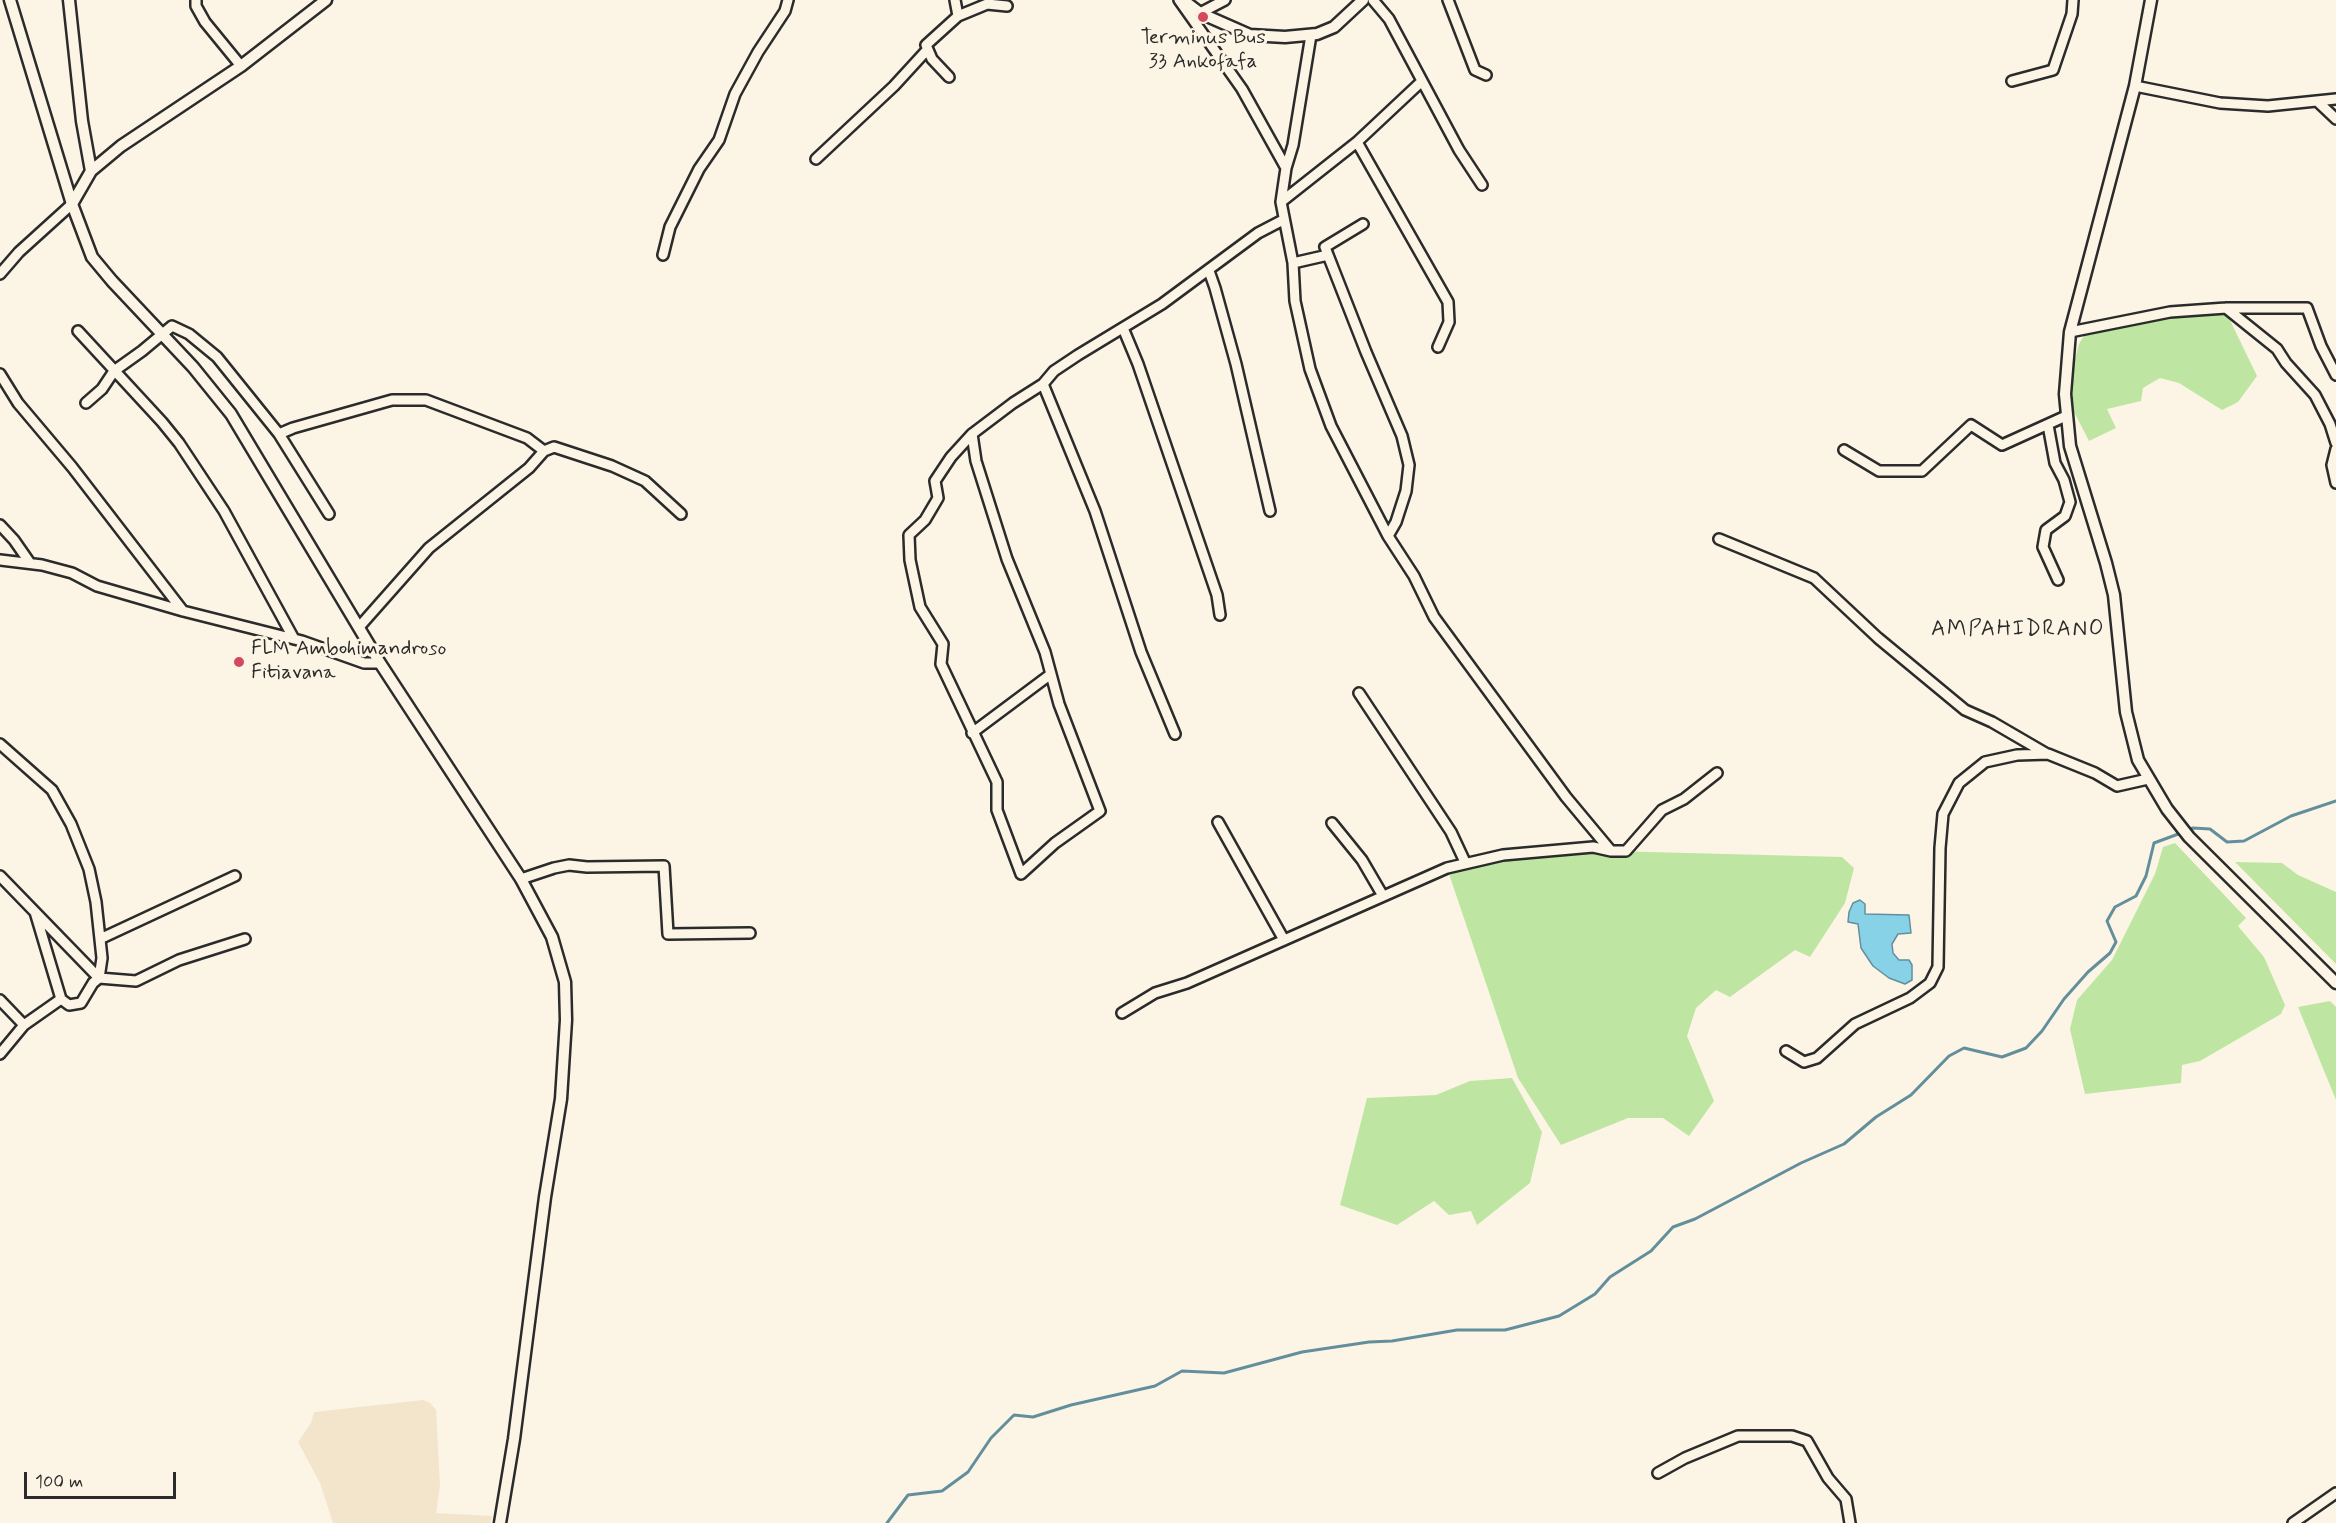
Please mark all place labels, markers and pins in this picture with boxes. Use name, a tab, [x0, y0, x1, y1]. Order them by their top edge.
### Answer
marker: Terminus Bus 33 Ankofafa	[1196, 10, 1210, 24]
place label: Terminus Bus 33 Ankofafa	[1140, 26, 1266, 76]
place label: FLM Ambohimandroso Fitiavana	[251, 637, 446, 687]
marker: FLM Ambohimandroso Fitiavana	[232, 655, 246, 669]

